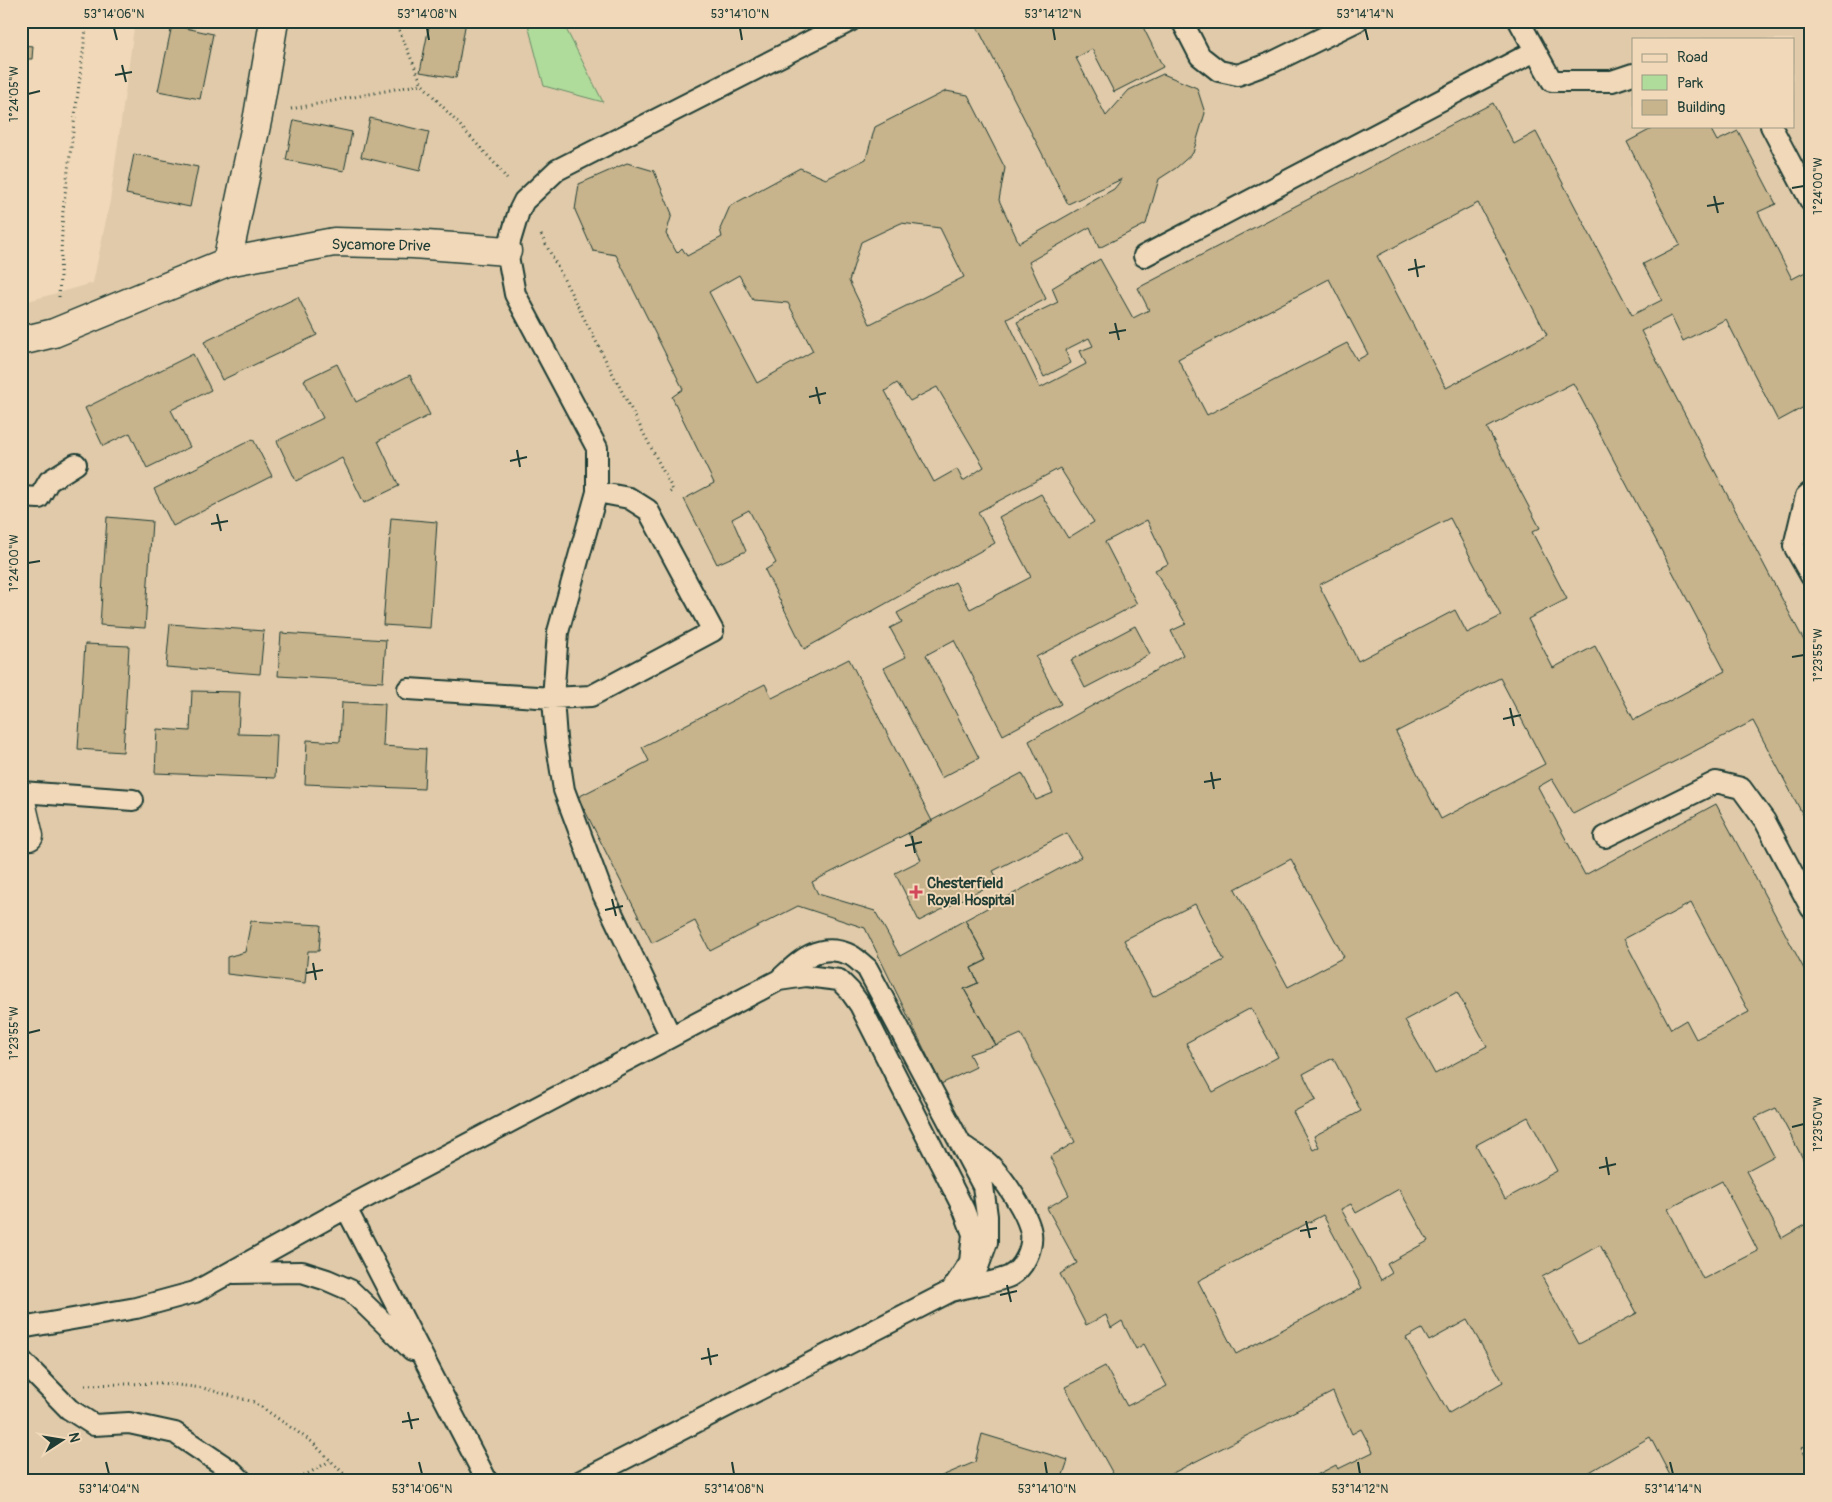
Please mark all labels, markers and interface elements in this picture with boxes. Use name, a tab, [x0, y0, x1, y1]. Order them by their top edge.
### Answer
text: 53°14'06"N	[84, 7, 144, 22]
text: 53°14'08"N	[397, 7, 457, 22]
text: 53°14'10"N	[711, 7, 769, 22]
text: 53°14'12"N	[1025, 7, 1081, 22]
text: 53°14'14"N	[1336, 7, 1394, 22]
legend	[1632, 38, 1794, 128]
text: Road	[1677, 48, 1708, 67]
text: 1°24'05"W	[7, 66, 22, 122]
text: Park	[1677, 74, 1704, 93]
text: Building	[1677, 98, 1725, 117]
text: 1°24'00"W	[1811, 157, 1826, 215]
street label: Sycamore Drive	[331, 235, 431, 256]
text: 1°24'00"W	[7, 534, 22, 592]
text: 1°23'55"W	[1811, 628, 1826, 682]
place label: Chesterfield Royal Hospital	[927, 874, 1015, 910]
marker: Chesterfield Royal Hospital	[909, 885, 923, 899]
text: 1°23'55"W	[7, 1006, 22, 1060]
text: 1°23'50"W	[1811, 1096, 1826, 1152]
north arrow	[38, 1414, 88, 1464]
text: N	[65, 1431, 84, 1444]
text: 53°14'04"N	[79, 1482, 139, 1497]
text: 53°14'06"N	[392, 1482, 452, 1497]
text: 53°14'08"N	[704, 1482, 764, 1497]
text: 53°14'10"N	[1018, 1482, 1076, 1497]
text: 53°14'12"N	[1332, 1482, 1388, 1497]
text: 53°14'14"N	[1644, 1482, 1702, 1497]

